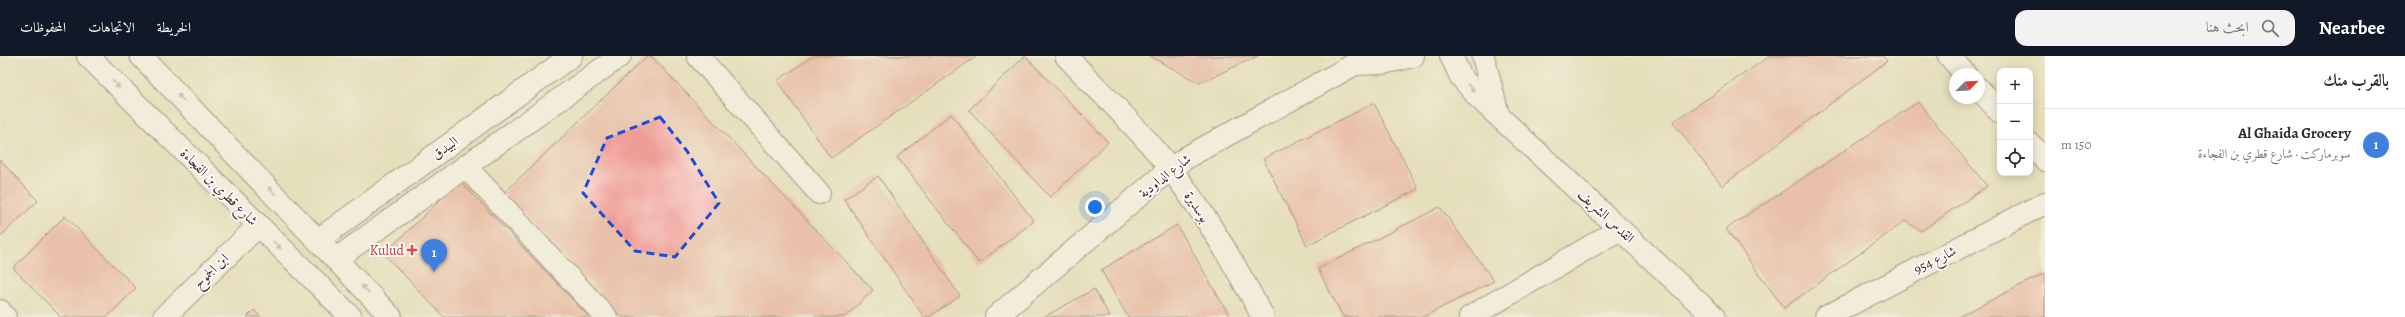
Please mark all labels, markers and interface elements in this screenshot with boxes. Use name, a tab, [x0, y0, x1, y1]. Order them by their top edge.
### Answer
search box	[2015, 10, 2295, 46]
text: Nearbee	[2319, 15, 2385, 41]
text: ابحث هنا	[2206, 17, 2249, 37]
icon: search	[2259, 17, 2281, 39]
text: المحفوظات	[20, 18, 66, 37]
text: الاتجاهات	[88, 18, 135, 37]
text: الخريطة	[157, 18, 191, 37]
north arrow	[1949, 68, 1985, 104]
map controls	[1997, 68, 2033, 176]
button: +	[1997, 68, 2033, 104]
text: بالقرب منك	[2323, 69, 2389, 92]
one-way arrow	[111, 79, 121, 89]
one-way arrow	[1466, 83, 1475, 93]
one-way arrow	[176, 93, 186, 103]
button: −	[1997, 104, 2033, 140]
text: Al Ghaida Grocery	[2238, 123, 2351, 143]
street label: البيدق	[428, 132, 462, 164]
text: 150 m	[2061, 136, 2091, 153]
text: 1	[2374, 136, 2378, 153]
button: locate	[1997, 140, 2033, 176]
street label: شارع قطري بن الفجاءة	[175, 144, 262, 231]
text: سوبرماركت · شارع قطري بن الفجاءة	[2198, 145, 2351, 162]
street label: شارع الداودية	[1135, 149, 1196, 204]
street label: القدس الشريف	[1574, 185, 1638, 247]
one-way arrow	[267, 186, 276, 196]
street label: بوسديرة	[1180, 188, 1214, 227]
your location	[1085, 197, 1105, 217]
pin: 1	[421, 239, 447, 272]
one-way arrow	[272, 240, 282, 250]
place label: Kulud	[369, 241, 404, 260]
street label: شارع 954	[1910, 241, 1961, 281]
marker: Kulud	[407, 245, 417, 255]
street label: ابن الجموح	[189, 249, 235, 295]
one-way arrow	[360, 284, 369, 294]

